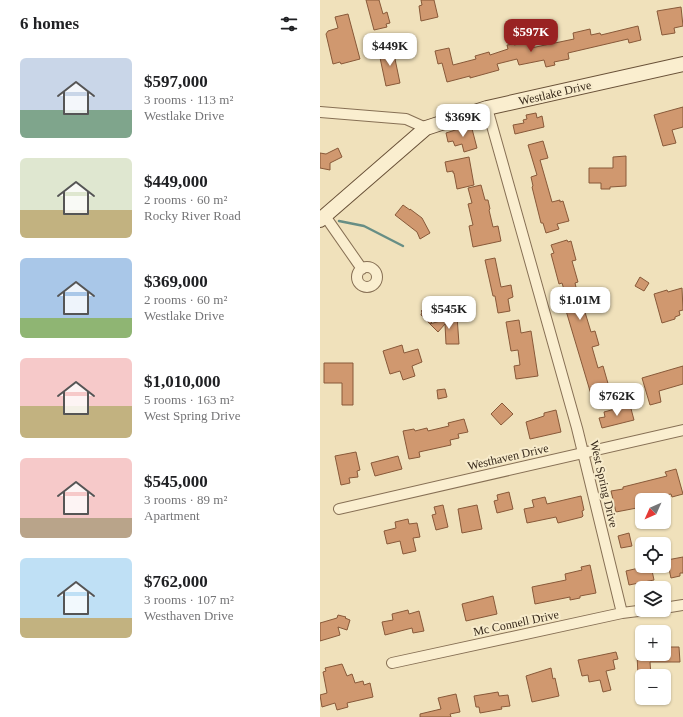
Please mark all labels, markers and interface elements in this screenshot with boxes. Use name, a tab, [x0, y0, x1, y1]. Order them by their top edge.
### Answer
icon: filters	[278, 13, 300, 35]
text: 6 homes	[20, 14, 79, 33]
pin: $597K	[503, 19, 559, 53]
text: $597K	[513, 24, 549, 39]
pin: $449K	[362, 33, 418, 67]
text: $449K	[372, 38, 408, 53]
text: $597,000	[144, 72, 208, 91]
icon: home	[52, 74, 100, 122]
street label: Westlake Drive	[517, 78, 593, 108]
text: 3 rooms · 113 m²	[144, 92, 233, 107]
pin: $369K	[435, 104, 491, 138]
text: Westlake Drive	[144, 108, 224, 123]
text: $369K	[445, 109, 481, 124]
text: $449,000	[144, 172, 208, 191]
icon: home	[52, 174, 100, 222]
text: 2 rooms · 60 m²	[144, 192, 227, 207]
text: Rocky River Road	[144, 208, 241, 223]
text: $369,000	[144, 272, 208, 291]
icon: home	[52, 274, 100, 322]
pin: $1.01M	[547, 287, 613, 321]
text: 2 rooms · 60 m²	[144, 292, 227, 307]
text: $1.01M	[559, 292, 601, 307]
pin: $545K	[421, 296, 477, 330]
text: $545K	[431, 301, 467, 316]
text: Westlake Drive	[144, 308, 224, 323]
text: $1,010,000	[144, 372, 221, 391]
icon: home	[52, 374, 100, 422]
pin: $762K	[589, 383, 645, 417]
text: $762K	[599, 388, 635, 403]
text: 5 rooms · 163 m²	[144, 392, 234, 407]
text: West Spring Drive	[144, 408, 240, 423]
street label: West Spring Drive	[587, 439, 621, 529]
street label: Westhaven Drive	[466, 441, 550, 473]
text: $545,000	[144, 472, 208, 491]
icon: home	[52, 474, 100, 522]
text: 3 rooms · 89 m²	[144, 492, 227, 507]
north arrow	[635, 493, 671, 529]
map controls	[635, 493, 671, 705]
text: Apartment	[144, 508, 200, 523]
button: locate	[635, 537, 671, 573]
text: $762,000	[144, 572, 208, 591]
icon: home	[52, 574, 100, 622]
button: layers	[635, 581, 671, 617]
text: 3 rooms · 107 m²	[144, 592, 234, 607]
street label: Mc Connell Drive	[472, 607, 560, 639]
text: Westhaven Drive	[144, 608, 234, 623]
button: +	[635, 625, 671, 661]
button: −	[635, 669, 671, 705]

